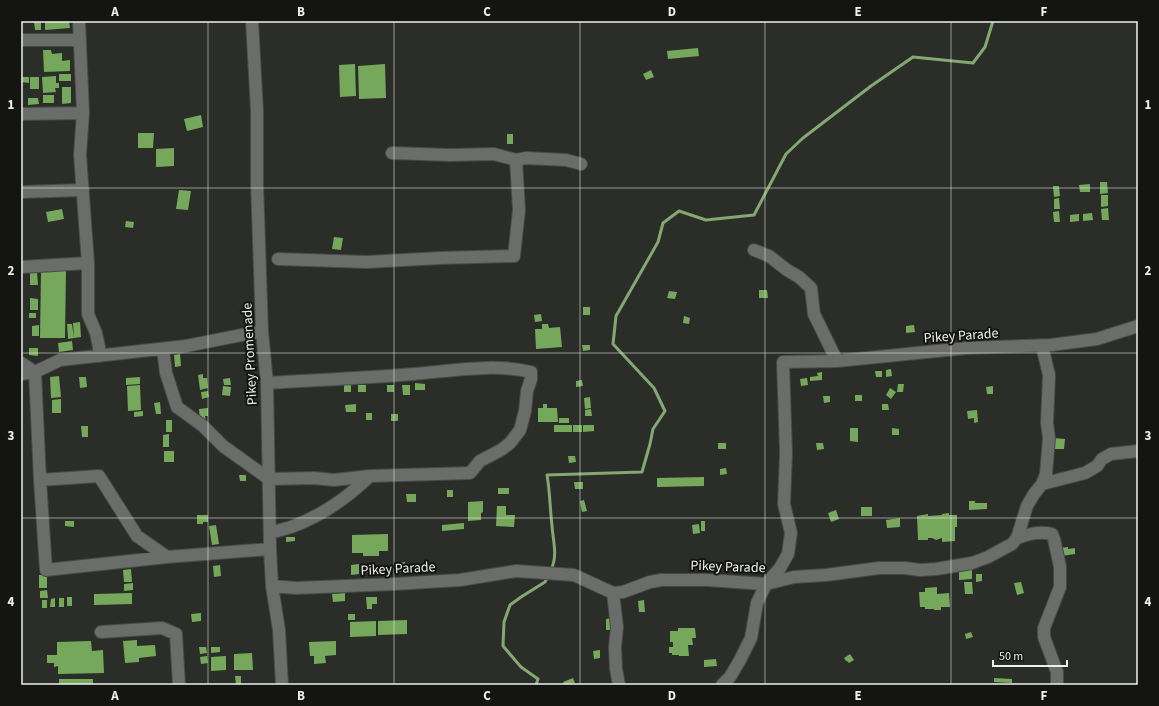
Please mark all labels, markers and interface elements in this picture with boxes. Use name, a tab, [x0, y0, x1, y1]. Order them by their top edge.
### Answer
text: A	[110, 3, 119, 21]
text: B	[297, 3, 305, 21]
text: C	[483, 3, 491, 21]
text: D	[668, 3, 676, 21]
text: E	[854, 3, 862, 21]
text: F	[1041, 3, 1048, 21]
text: 1	[8, 96, 15, 114]
text: 1	[1145, 96, 1152, 114]
text: 2	[8, 262, 15, 280]
text: 2	[1145, 262, 1152, 280]
street label: Pikey Promenade	[237, 302, 263, 406]
street label: Pikey Parade	[923, 323, 999, 349]
text: 3	[8, 427, 15, 445]
text: 3	[1145, 427, 1152, 445]
street label: Pikey Parade	[690, 556, 766, 578]
street label: Pikey Parade	[360, 557, 436, 581]
text: 4	[8, 593, 15, 611]
text: 4	[1145, 593, 1152, 611]
scale bar	[993, 642, 1067, 668]
text: 50 m	[999, 648, 1023, 665]
text: A	[110, 687, 119, 705]
text: B	[297, 687, 305, 705]
text: C	[483, 687, 491, 705]
text: D	[668, 687, 676, 705]
text: E	[854, 687, 862, 705]
text: F	[1041, 687, 1048, 705]

